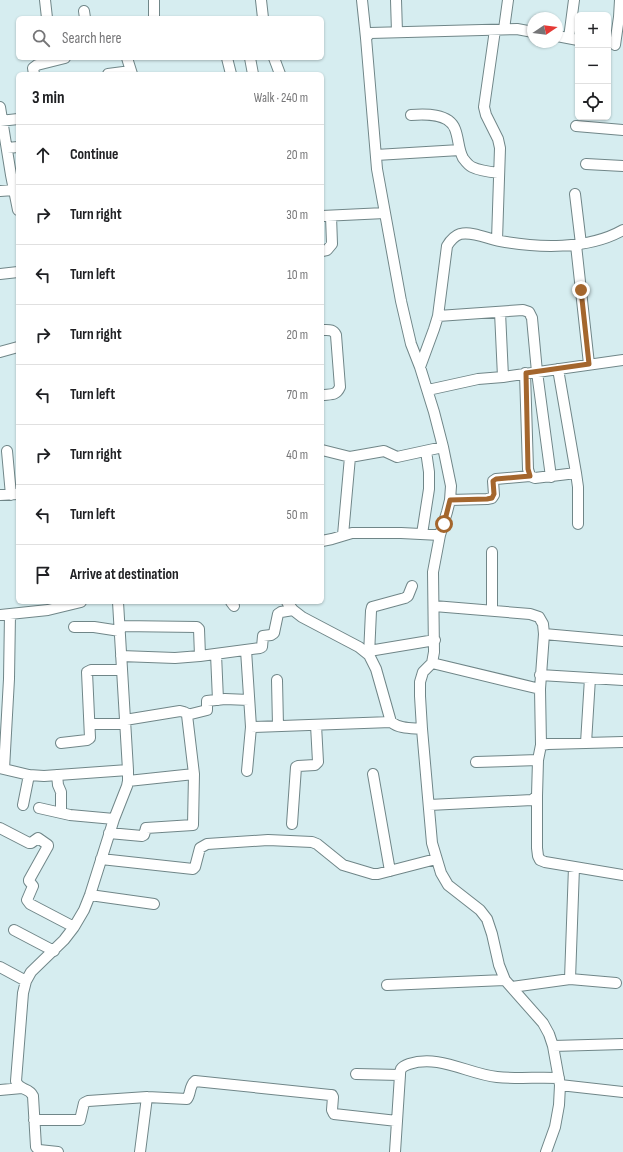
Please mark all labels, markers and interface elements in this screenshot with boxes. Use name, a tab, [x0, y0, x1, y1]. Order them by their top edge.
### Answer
north arrow	[527, 12, 563, 48]
map controls	[575, 12, 611, 120]
button: +	[575, 12, 611, 48]
search box	[16, 16, 324, 60]
icon: search	[30, 27, 52, 49]
text: Search here	[62, 29, 122, 48]
button: −	[575, 48, 611, 84]
button: locate	[575, 84, 611, 120]
text: 3 min	[32, 88, 65, 108]
text: Walk · 240 m	[254, 90, 308, 106]
icon: ahead	[32, 144, 54, 166]
text: Continue	[70, 145, 119, 164]
text: 20 m	[286, 147, 308, 163]
icon: right	[32, 204, 54, 226]
text: Turn right	[70, 205, 122, 224]
text: 30 m	[286, 207, 308, 223]
icon: left	[32, 264, 54, 286]
text: Turn left	[70, 265, 115, 284]
text: 10 m	[287, 267, 308, 283]
route end	[572, 281, 590, 299]
icon: right	[32, 324, 54, 346]
text: Turn right	[70, 325, 122, 344]
text: 20 m	[286, 327, 308, 343]
icon: left	[32, 384, 54, 406]
text: Turn left	[70, 385, 115, 404]
text: 70 m	[287, 387, 308, 403]
icon: right	[32, 444, 54, 466]
text: Turn right	[70, 445, 122, 464]
text: 40 m	[286, 447, 308, 463]
icon: left	[32, 504, 54, 526]
text: Turn left	[70, 505, 115, 524]
text: 50 m	[287, 507, 308, 523]
route start	[435, 515, 453, 533]
icon: arrive	[32, 564, 54, 586]
text: Arrive at destination	[70, 565, 179, 584]

